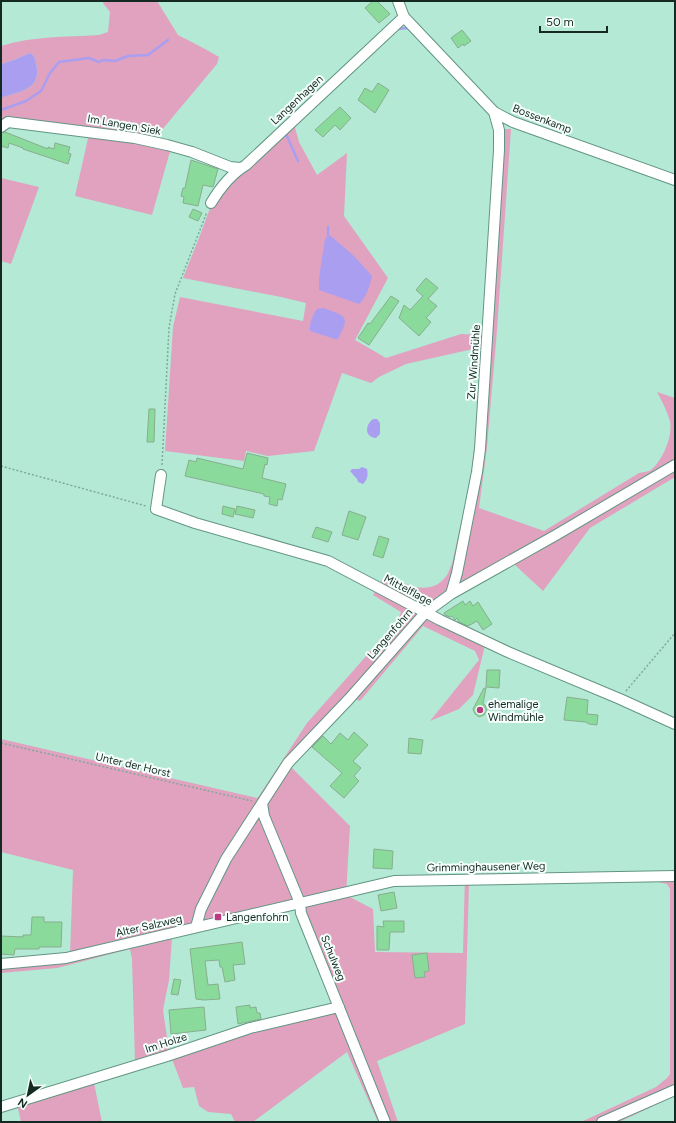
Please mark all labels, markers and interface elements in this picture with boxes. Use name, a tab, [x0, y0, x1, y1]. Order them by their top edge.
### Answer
scale bar	[540, 8, 607, 34]
text: 50 m	[546, 15, 574, 29]
street label: Langenhagen	[268, 73, 326, 127]
street label: Bossenkamp	[511, 102, 574, 136]
street label: Im Langen Siek	[86, 112, 162, 138]
street label: Zur Windmühle	[465, 324, 483, 400]
street label: Mittelflage	[381, 572, 435, 608]
street label: Langenfohrn	[365, 606, 415, 662]
place label: ehemalige Windmühle	[488, 698, 544, 724]
marker: ehemalige Windmühle	[475, 705, 485, 715]
street label: Unter der Horst	[94, 750, 172, 780]
street label: Grimminghausener Weg	[427, 859, 545, 875]
place label: Langenfohrn	[226, 911, 288, 924]
street label: Alter Salzweg	[115, 912, 183, 940]
marker: Langenfohrn	[213, 912, 223, 922]
street label: Schulweg	[318, 933, 348, 983]
street label: Im Holze	[143, 1030, 189, 1056]
north arrow	[8, 1075, 48, 1115]
text: N	[16, 1095, 30, 1111]

